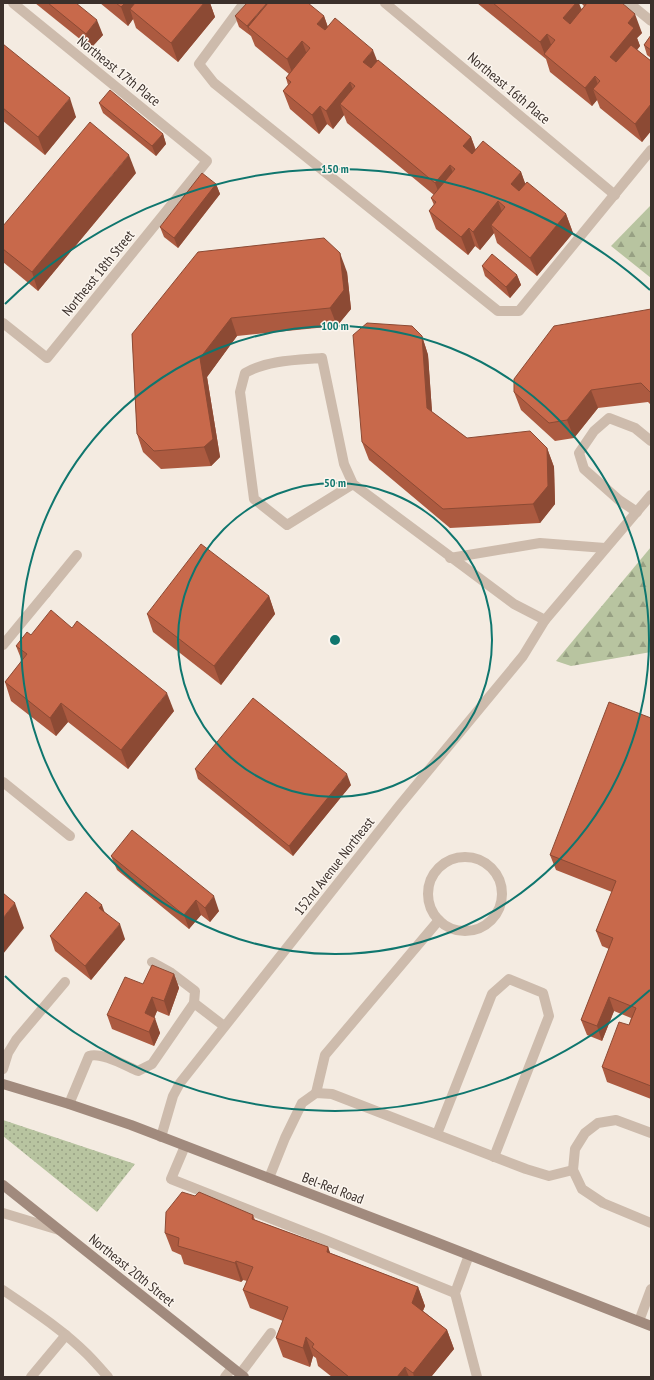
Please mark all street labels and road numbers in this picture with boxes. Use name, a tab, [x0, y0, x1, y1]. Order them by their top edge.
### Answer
street label: Northeast 17th Place	[74, 32, 164, 110]
street label: Northeast 16th Place	[464, 48, 554, 128]
street label: Northeast 18th Street	[58, 226, 138, 320]
street label: 152nd Avenue Northeast	[290, 813, 378, 919]
street label: Bel-Red Road	[300, 1168, 366, 1208]
street label: Northeast 20th Street	[85, 1230, 179, 1310]

